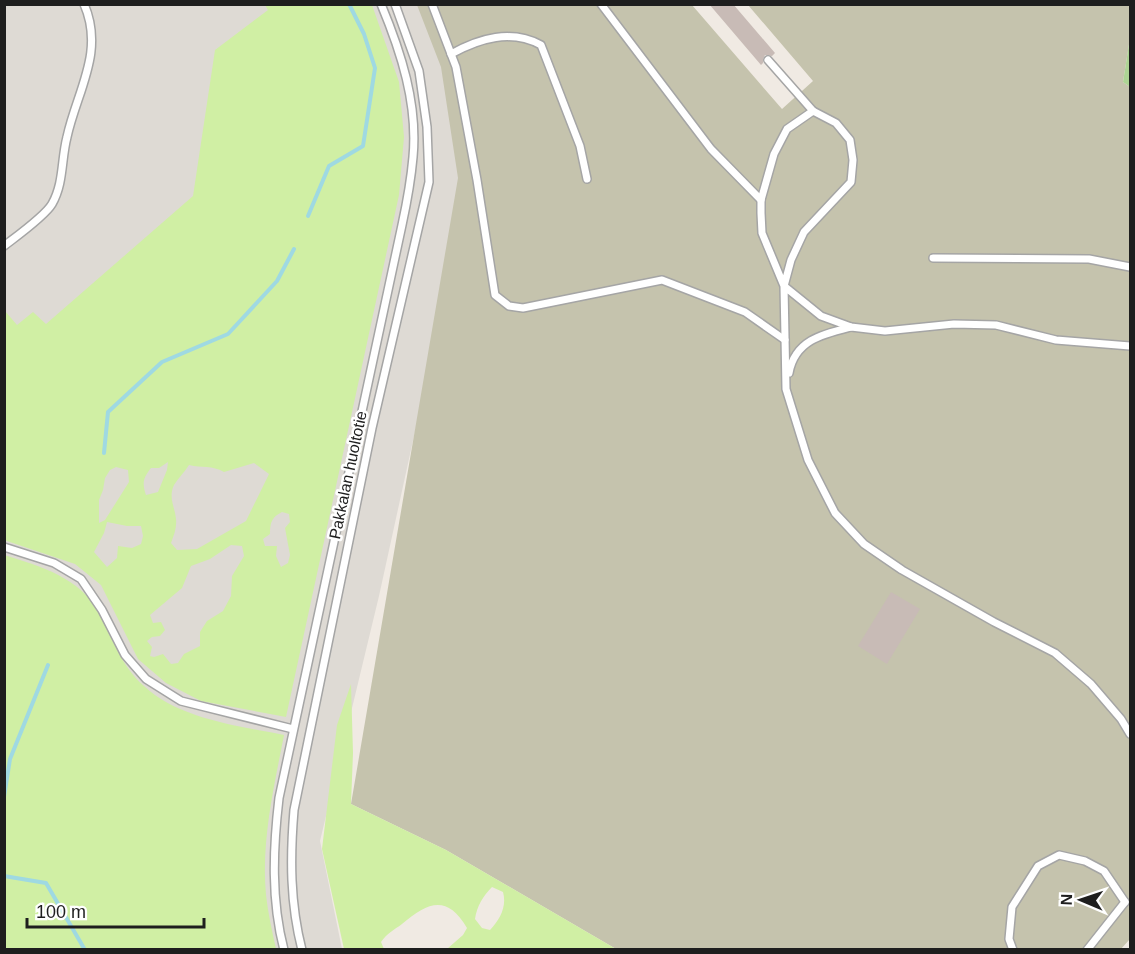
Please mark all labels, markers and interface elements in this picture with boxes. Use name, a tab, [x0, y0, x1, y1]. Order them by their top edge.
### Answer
street label: Pakkalan huoltotie	[326, 409, 370, 541]
north arrow	[1051, 870, 1111, 930]
scale bar	[27, 891, 204, 929]
text: N	[1058, 893, 1075, 906]
text: 100 m	[36, 902, 86, 922]

